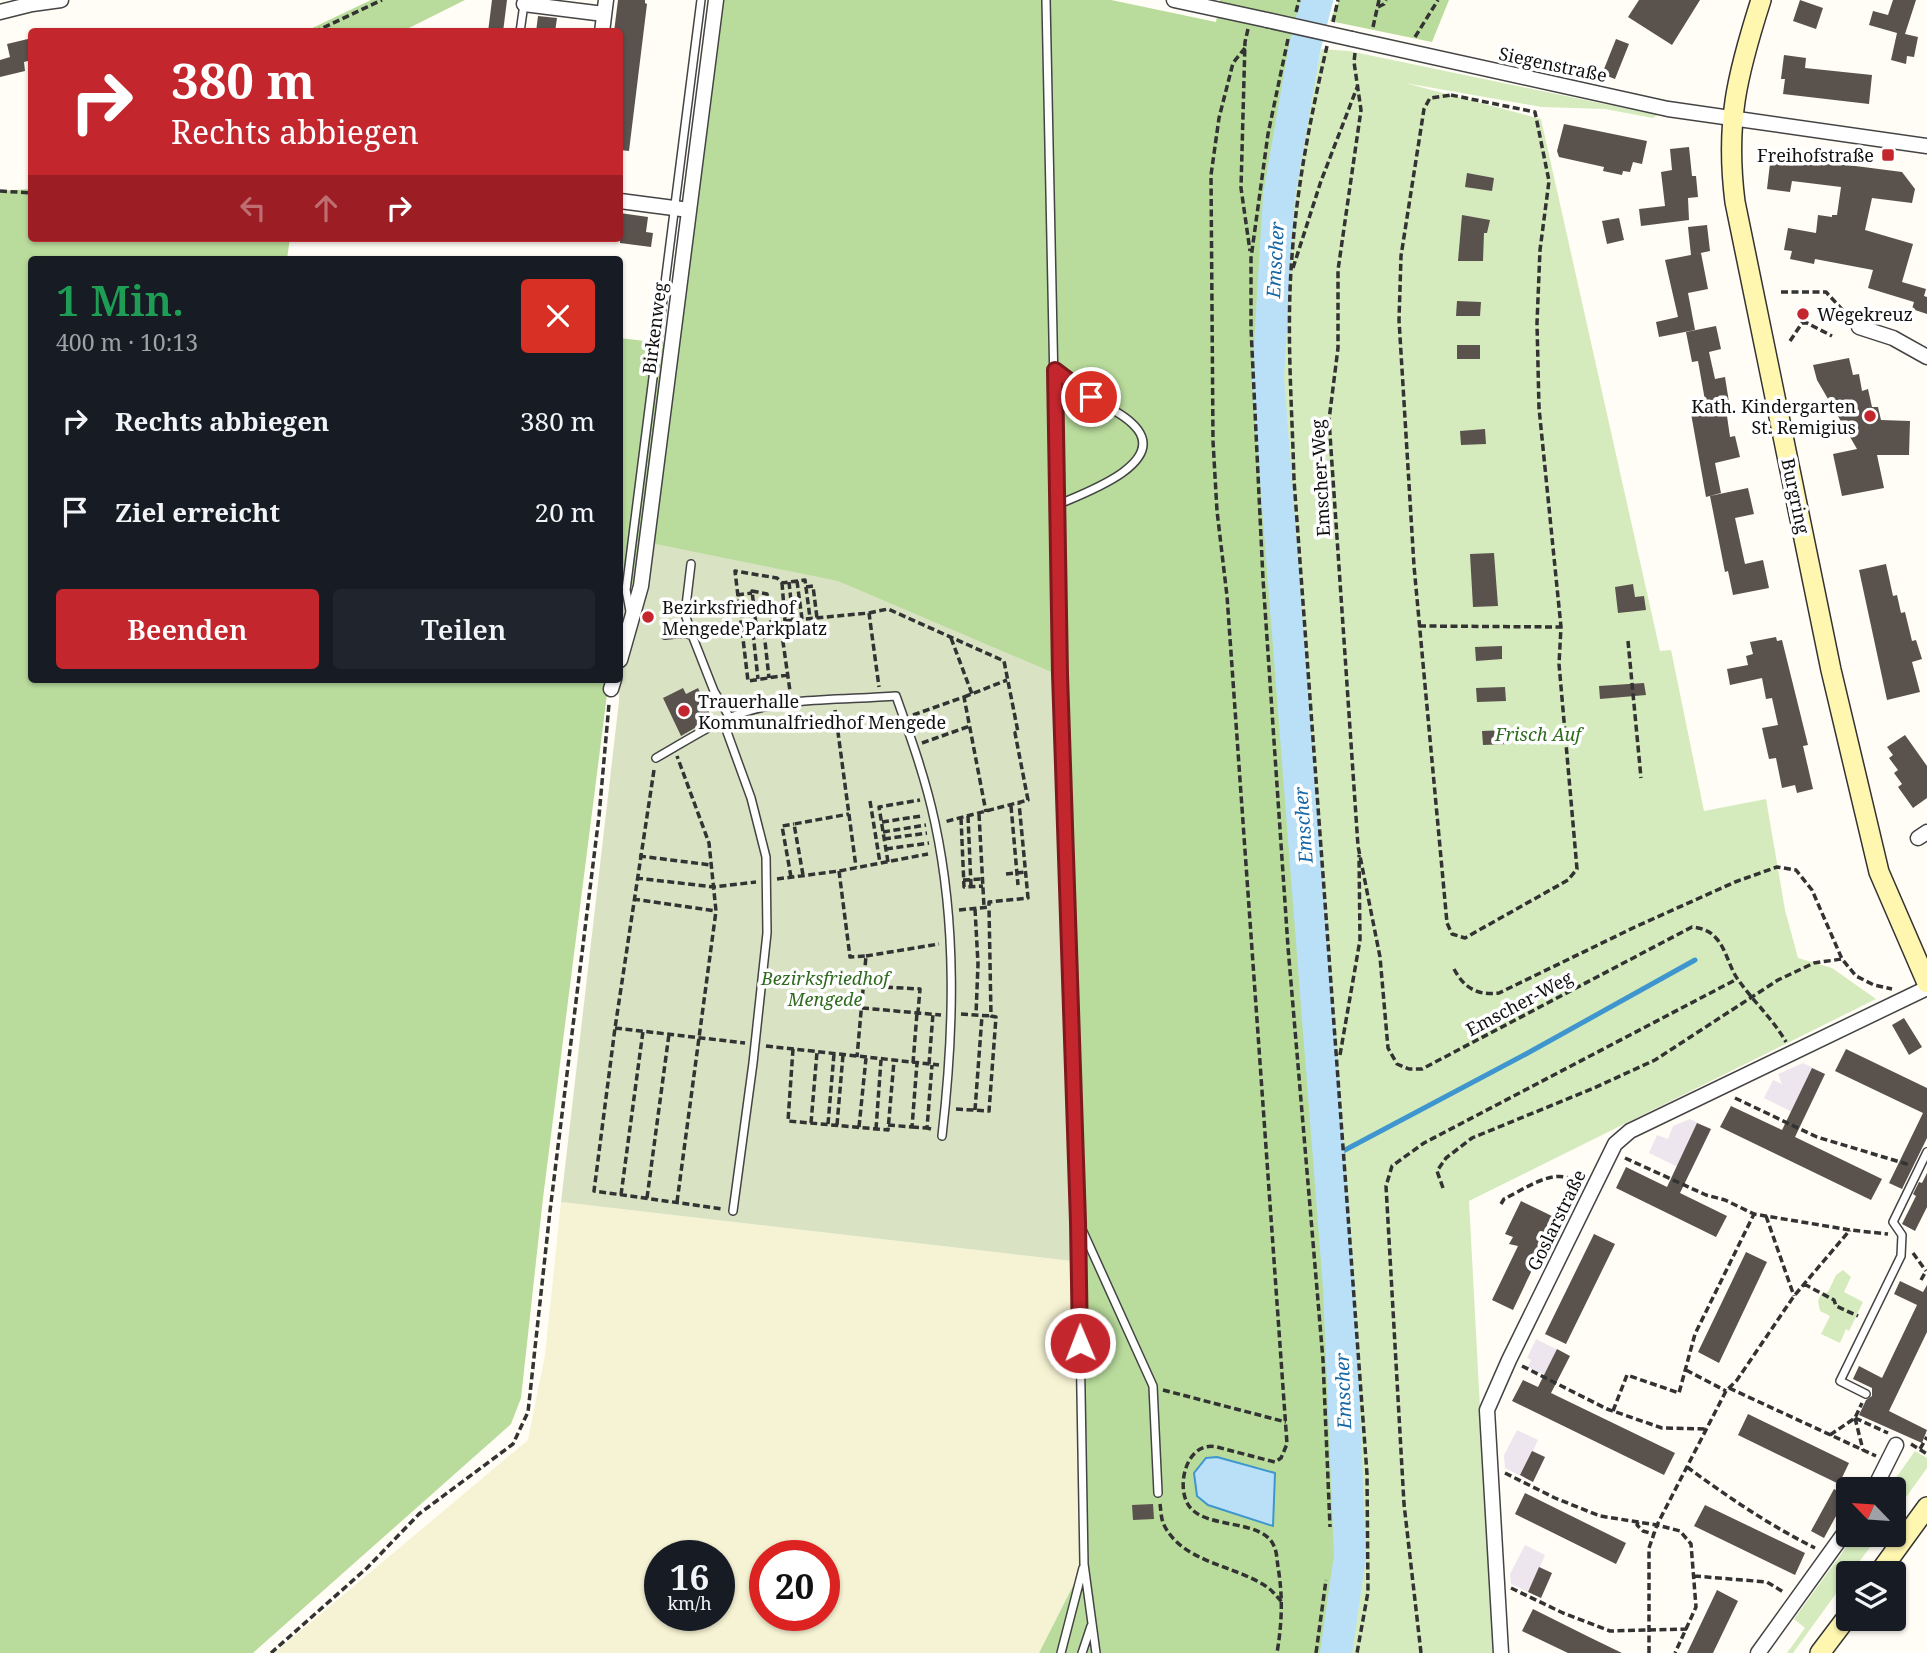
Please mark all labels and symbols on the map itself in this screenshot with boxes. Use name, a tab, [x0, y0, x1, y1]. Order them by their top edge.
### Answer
street label: Siegenstraße	[1497, 41, 1609, 87]
place label: Freihofstraße	[1757, 143, 1874, 167]
marker: Freihofstraße	[1880, 147, 1896, 163]
water label: Emscher	[1260, 221, 1290, 300]
street label: Birkenweg	[636, 280, 672, 375]
place label: Wegekreuz	[1817, 302, 1913, 326]
marker: Wegekreuz	[1795, 306, 1811, 322]
pin	[1061, 367, 1121, 427]
place label: Kath. Kindergarten St. Remigius	[1691, 394, 1856, 439]
marker: Kath. Kindergarten St. Remigius	[1862, 408, 1878, 424]
street label: Emscher-Weg	[1305, 418, 1335, 537]
street label: Burgring	[1776, 456, 1816, 536]
place label: Bezirksfriedhof Mengede Parkplatz	[662, 595, 827, 640]
marker: Bezirksfriedhof Mengede Parkplatz	[640, 609, 656, 625]
place label: Trauerhalle Kommunalfriedhof Mengede	[698, 689, 946, 734]
marker: Trauerhalle Kommunalfriedhof Mengede	[676, 703, 692, 719]
park label: Frisch Auf	[1494, 722, 1584, 746]
water label: Emscher	[1287, 786, 1319, 865]
street label: Emscher-Weg	[1462, 965, 1577, 1041]
park label: Bezirksfriedhof Mengede	[760, 966, 892, 1011]
street label: Goslarstraße	[1521, 1166, 1591, 1274]
position arrow	[1043, 1306, 1117, 1380]
water label: Emscher	[1329, 1352, 1357, 1431]
north arrow	[1836, 1477, 1906, 1547]
speed limit sign: 20	[749, 1540, 840, 1631]

